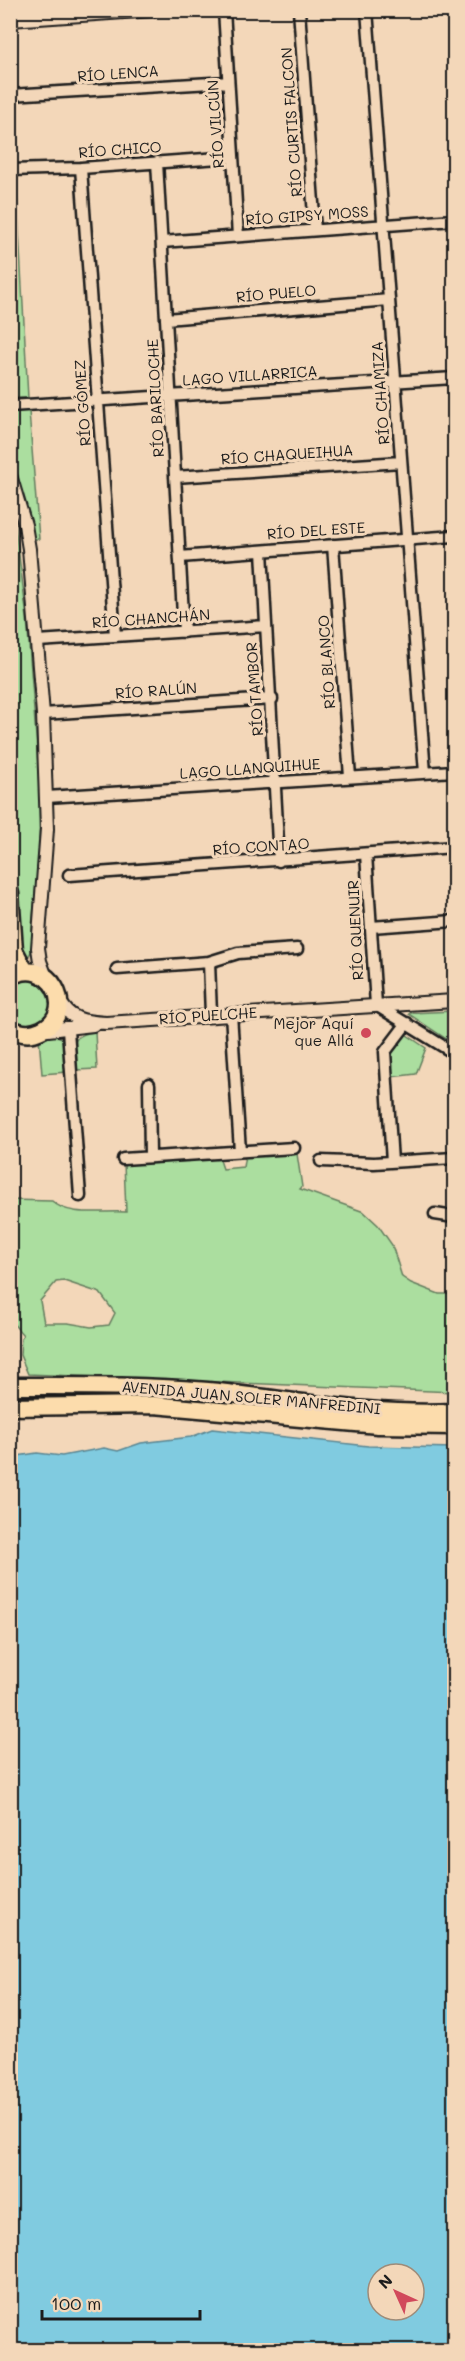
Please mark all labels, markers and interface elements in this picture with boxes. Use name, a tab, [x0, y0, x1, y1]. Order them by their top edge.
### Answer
street label: RÍO CURTIS FALCON	[276, 47, 306, 198]
street label: RÍO LENCA	[77, 60, 159, 86]
street label: RÍO VILCÚN	[202, 79, 228, 169]
street label: RÍO CHICO	[78, 136, 162, 162]
street label: RÍO GIPSY MOSS	[245, 201, 369, 229]
street label: RÍO PUELO	[235, 280, 317, 306]
street label: RÍO BARILOCHE	[142, 338, 168, 458]
street label: RÍO CHAMIZA	[366, 341, 394, 445]
street label: RÍO GÓMEZ	[69, 359, 95, 447]
street label: LAGO VILLARRICA	[182, 360, 318, 390]
street label: RÍO CHAQUEIHUA	[220, 439, 354, 469]
street label: RÍO DEL ESTE	[266, 517, 366, 543]
street label: RÍO CHANCHÁN	[91, 604, 211, 632]
street label: RÍO BLANCO	[313, 614, 339, 710]
street label: RÍO TAMBOR	[241, 641, 267, 737]
street label: RÍO RALÚN	[114, 677, 197, 703]
street label: LAGO LLANQUIHUE	[179, 753, 321, 783]
street label: RÍO CONTAO	[212, 833, 310, 859]
street label: RÍO QUENUIR	[342, 879, 368, 981]
street label: RÍO PUELCHE	[158, 1002, 258, 1028]
place label: Mejor Aquí que Allá	[274, 1013, 354, 1050]
marker: Mejor Aquí que Allá	[359, 1026, 373, 1040]
street label: AVENIDA JUAN SOLER MANFREDINI	[121, 1376, 382, 1418]
north arrow	[366, 2262, 426, 2322]
text: N	[373, 2269, 397, 2293]
scale bar	[42, 2283, 200, 2321]
text: 100 m	[51, 2291, 101, 2315]

